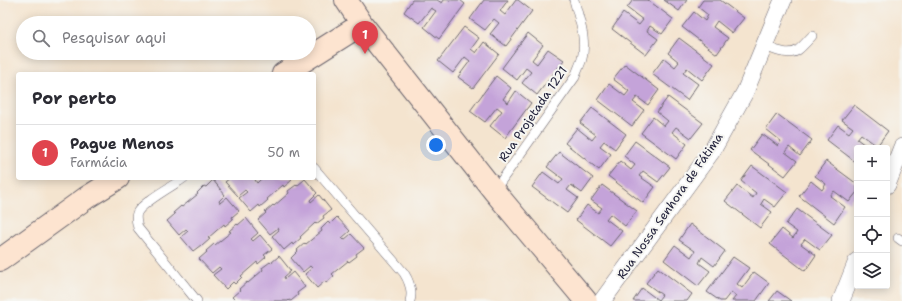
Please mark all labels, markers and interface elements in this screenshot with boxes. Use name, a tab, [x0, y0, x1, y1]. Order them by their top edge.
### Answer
search box	[16, 16, 316, 60]
pin: 1	[352, 21, 378, 54]
icon: search	[30, 27, 52, 49]
text: Pesquisar aqui	[62, 28, 166, 48]
street label: Rua Projetada 1221	[495, 63, 571, 165]
text: Por perto	[32, 87, 117, 109]
street label: Rua Nossa Senhora de Fátima	[613, 129, 727, 282]
text: Pague Menos	[70, 134, 174, 154]
your location	[426, 135, 446, 155]
text: 1	[42, 144, 48, 161]
text: 50 m	[267, 144, 300, 161]
map controls	[854, 145, 890, 289]
button: +	[854, 145, 890, 181]
text: Farmácia	[70, 154, 127, 171]
button: −	[854, 181, 890, 217]
button: locate	[854, 217, 890, 253]
button: layers	[854, 253, 890, 289]

